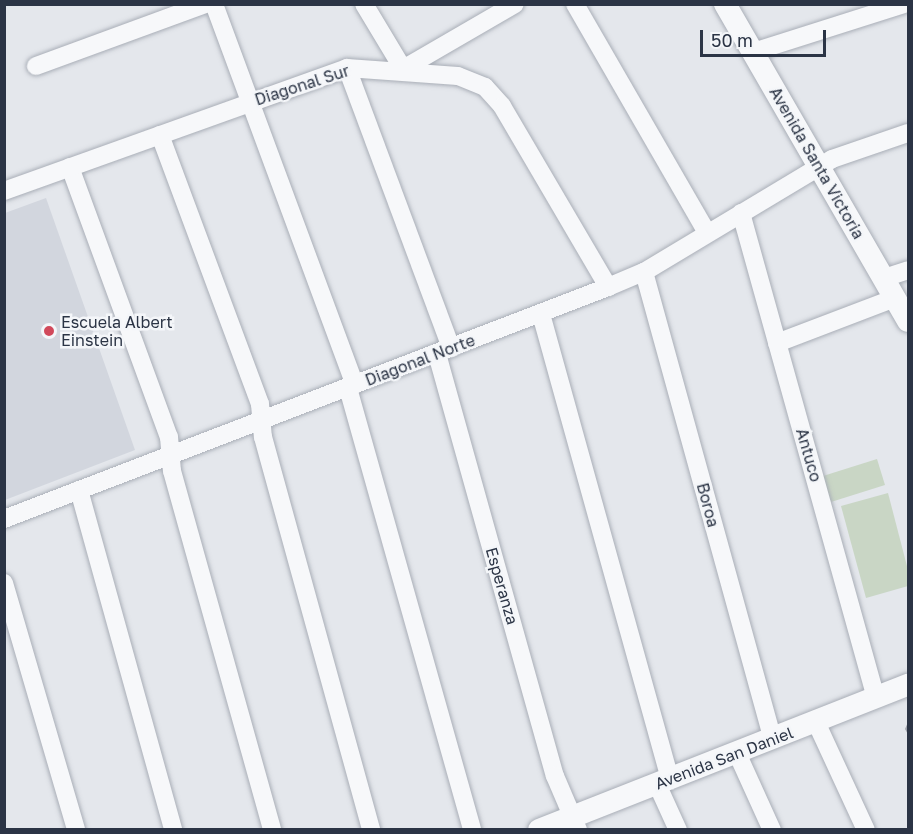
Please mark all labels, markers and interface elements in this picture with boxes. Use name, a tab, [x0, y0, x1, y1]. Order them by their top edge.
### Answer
scale bar	[703, 18, 829, 56]
text: 50 m	[711, 29, 753, 51]
street label: Diagonal Sur	[252, 61, 352, 109]
street label: Avenida Santa Victoria	[766, 84, 868, 242]
place label: Escuela Albert Einstein	[61, 312, 173, 350]
marker: Escuela Albert Einstein	[42, 324, 56, 338]
street label: Diagonal Norte	[362, 330, 478, 390]
street label: Antuco	[792, 426, 826, 484]
street label: Boroa	[693, 481, 723, 529]
street label: Esperanza	[482, 545, 522, 627]
street label: Avenida San Daniel	[652, 723, 796, 793]

